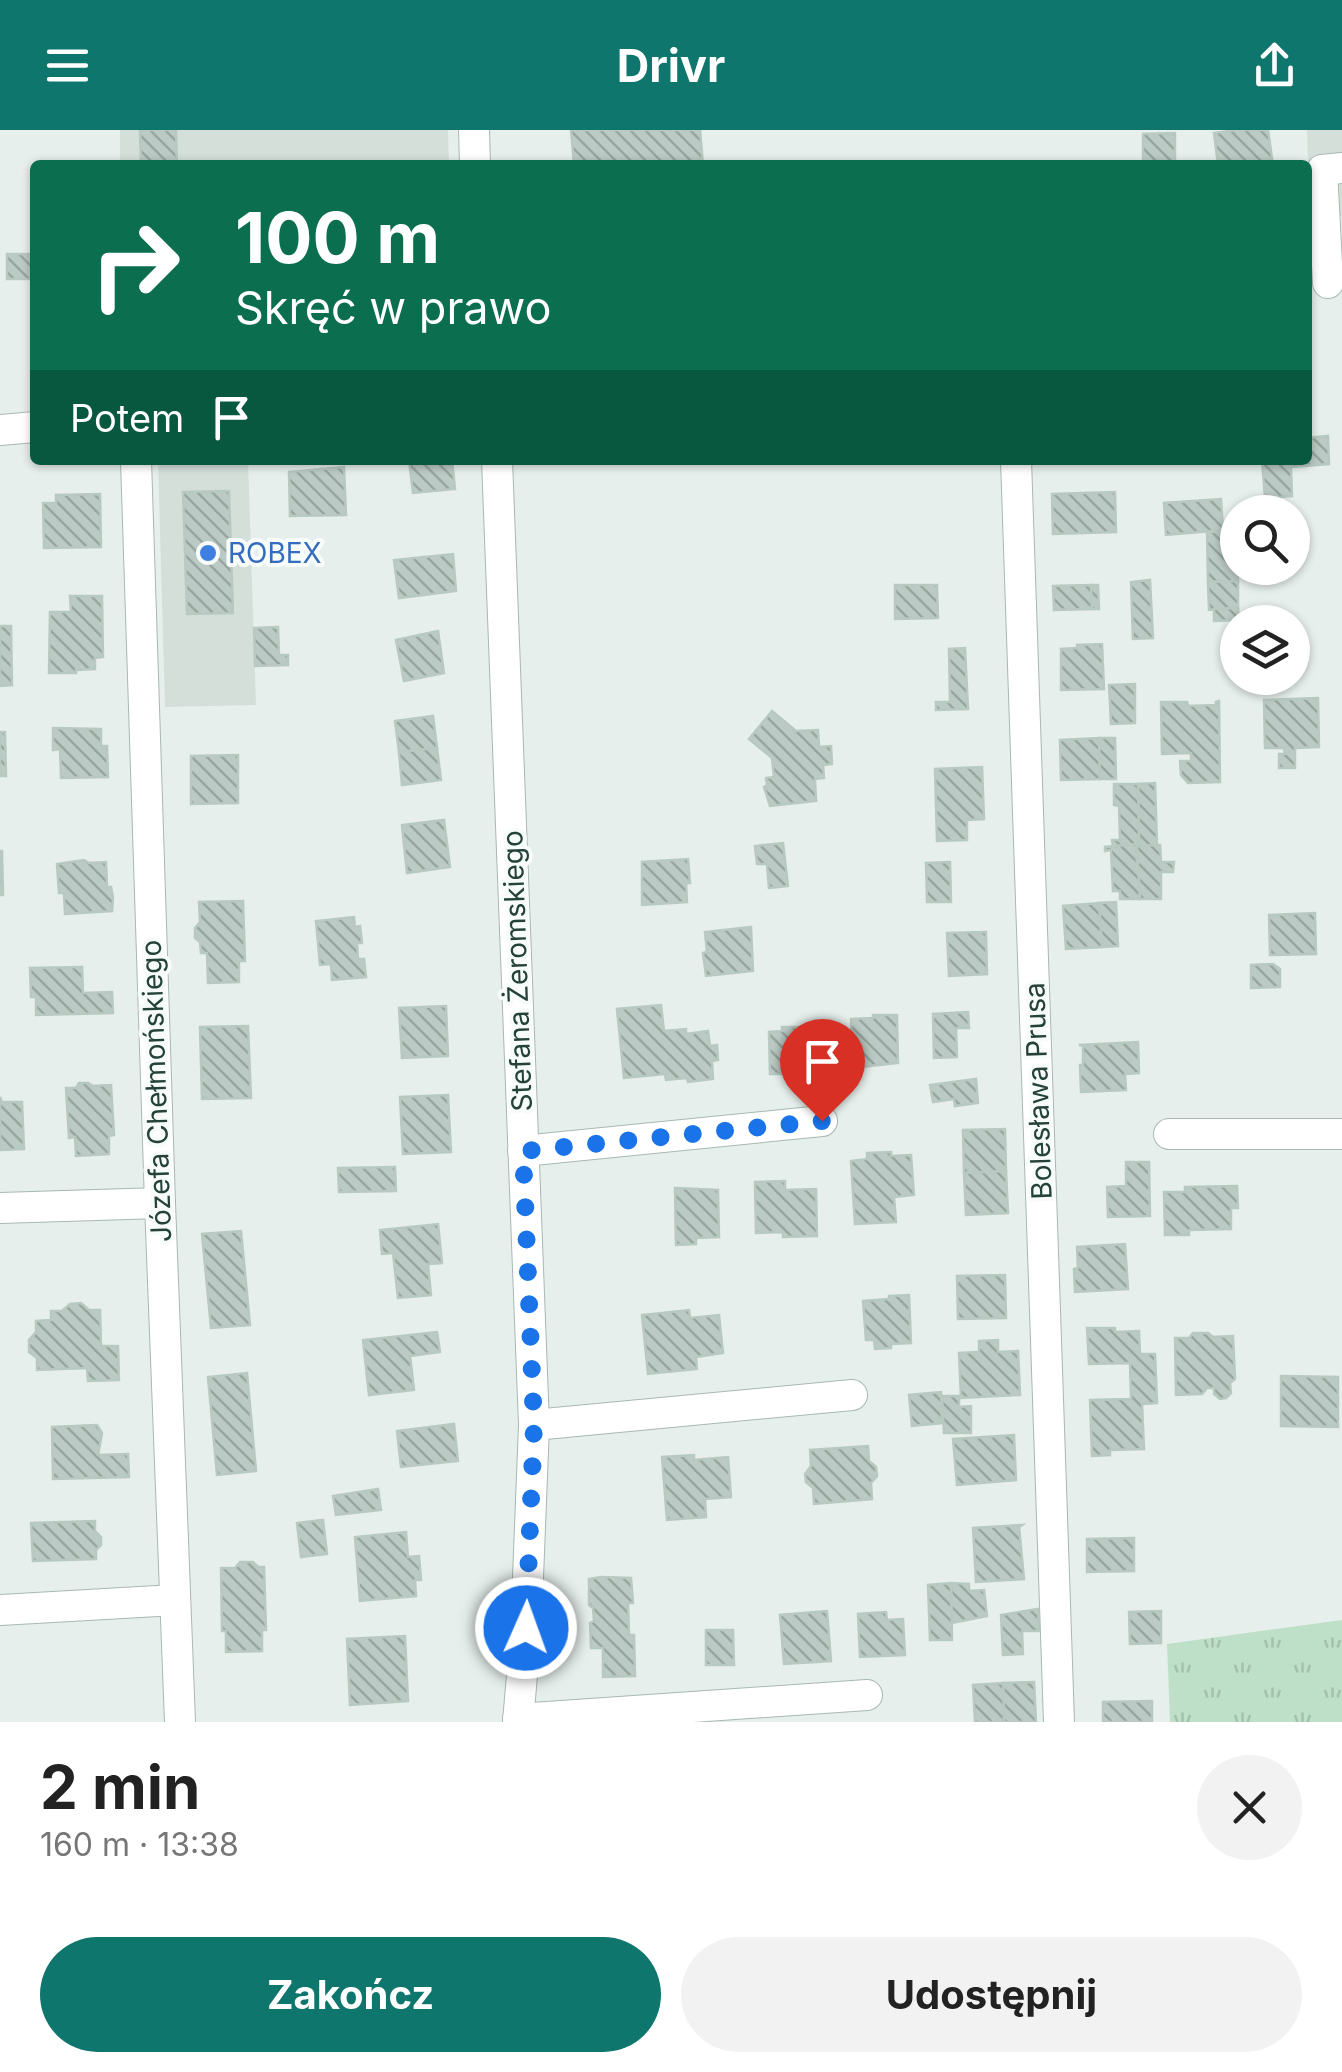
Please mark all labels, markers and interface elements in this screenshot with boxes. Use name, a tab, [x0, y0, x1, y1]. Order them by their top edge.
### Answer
icon: menu	[40, 38, 95, 93]
text: Drivr	[617, 38, 725, 93]
icon: share	[1247, 38, 1302, 93]
text: 100 m	[235, 195, 440, 280]
icon: right	[70, 200, 200, 330]
text: Skręć w prawo	[235, 280, 552, 335]
icon: arrive	[204, 390, 259, 445]
text: Potem	[70, 395, 184, 441]
map controls	[1220, 495, 1310, 695]
button: search	[1220, 495, 1310, 585]
place label: ROBEX	[228, 536, 322, 570]
marker: ROBEX	[197, 542, 219, 564]
button: layers	[1220, 605, 1310, 695]
street label: Stefana Żeromskiego	[495, 830, 539, 1112]
street label: Józefa Chełmońskiego	[134, 939, 178, 1243]
street label: Bolesława Prusa	[1017, 982, 1059, 1200]
pin	[780, 1019, 865, 1122]
icon: arrive	[795, 1034, 850, 1089]
position arrow	[474, 1576, 578, 1680]
text: 2 min	[40, 1751, 200, 1823]
button: close	[1197, 1755, 1302, 1860]
text: 160 m · 13:38	[40, 1825, 239, 1864]
button: Zakończ	[40, 1937, 661, 2052]
button: Udostępnij	[681, 1937, 1302, 2052]

